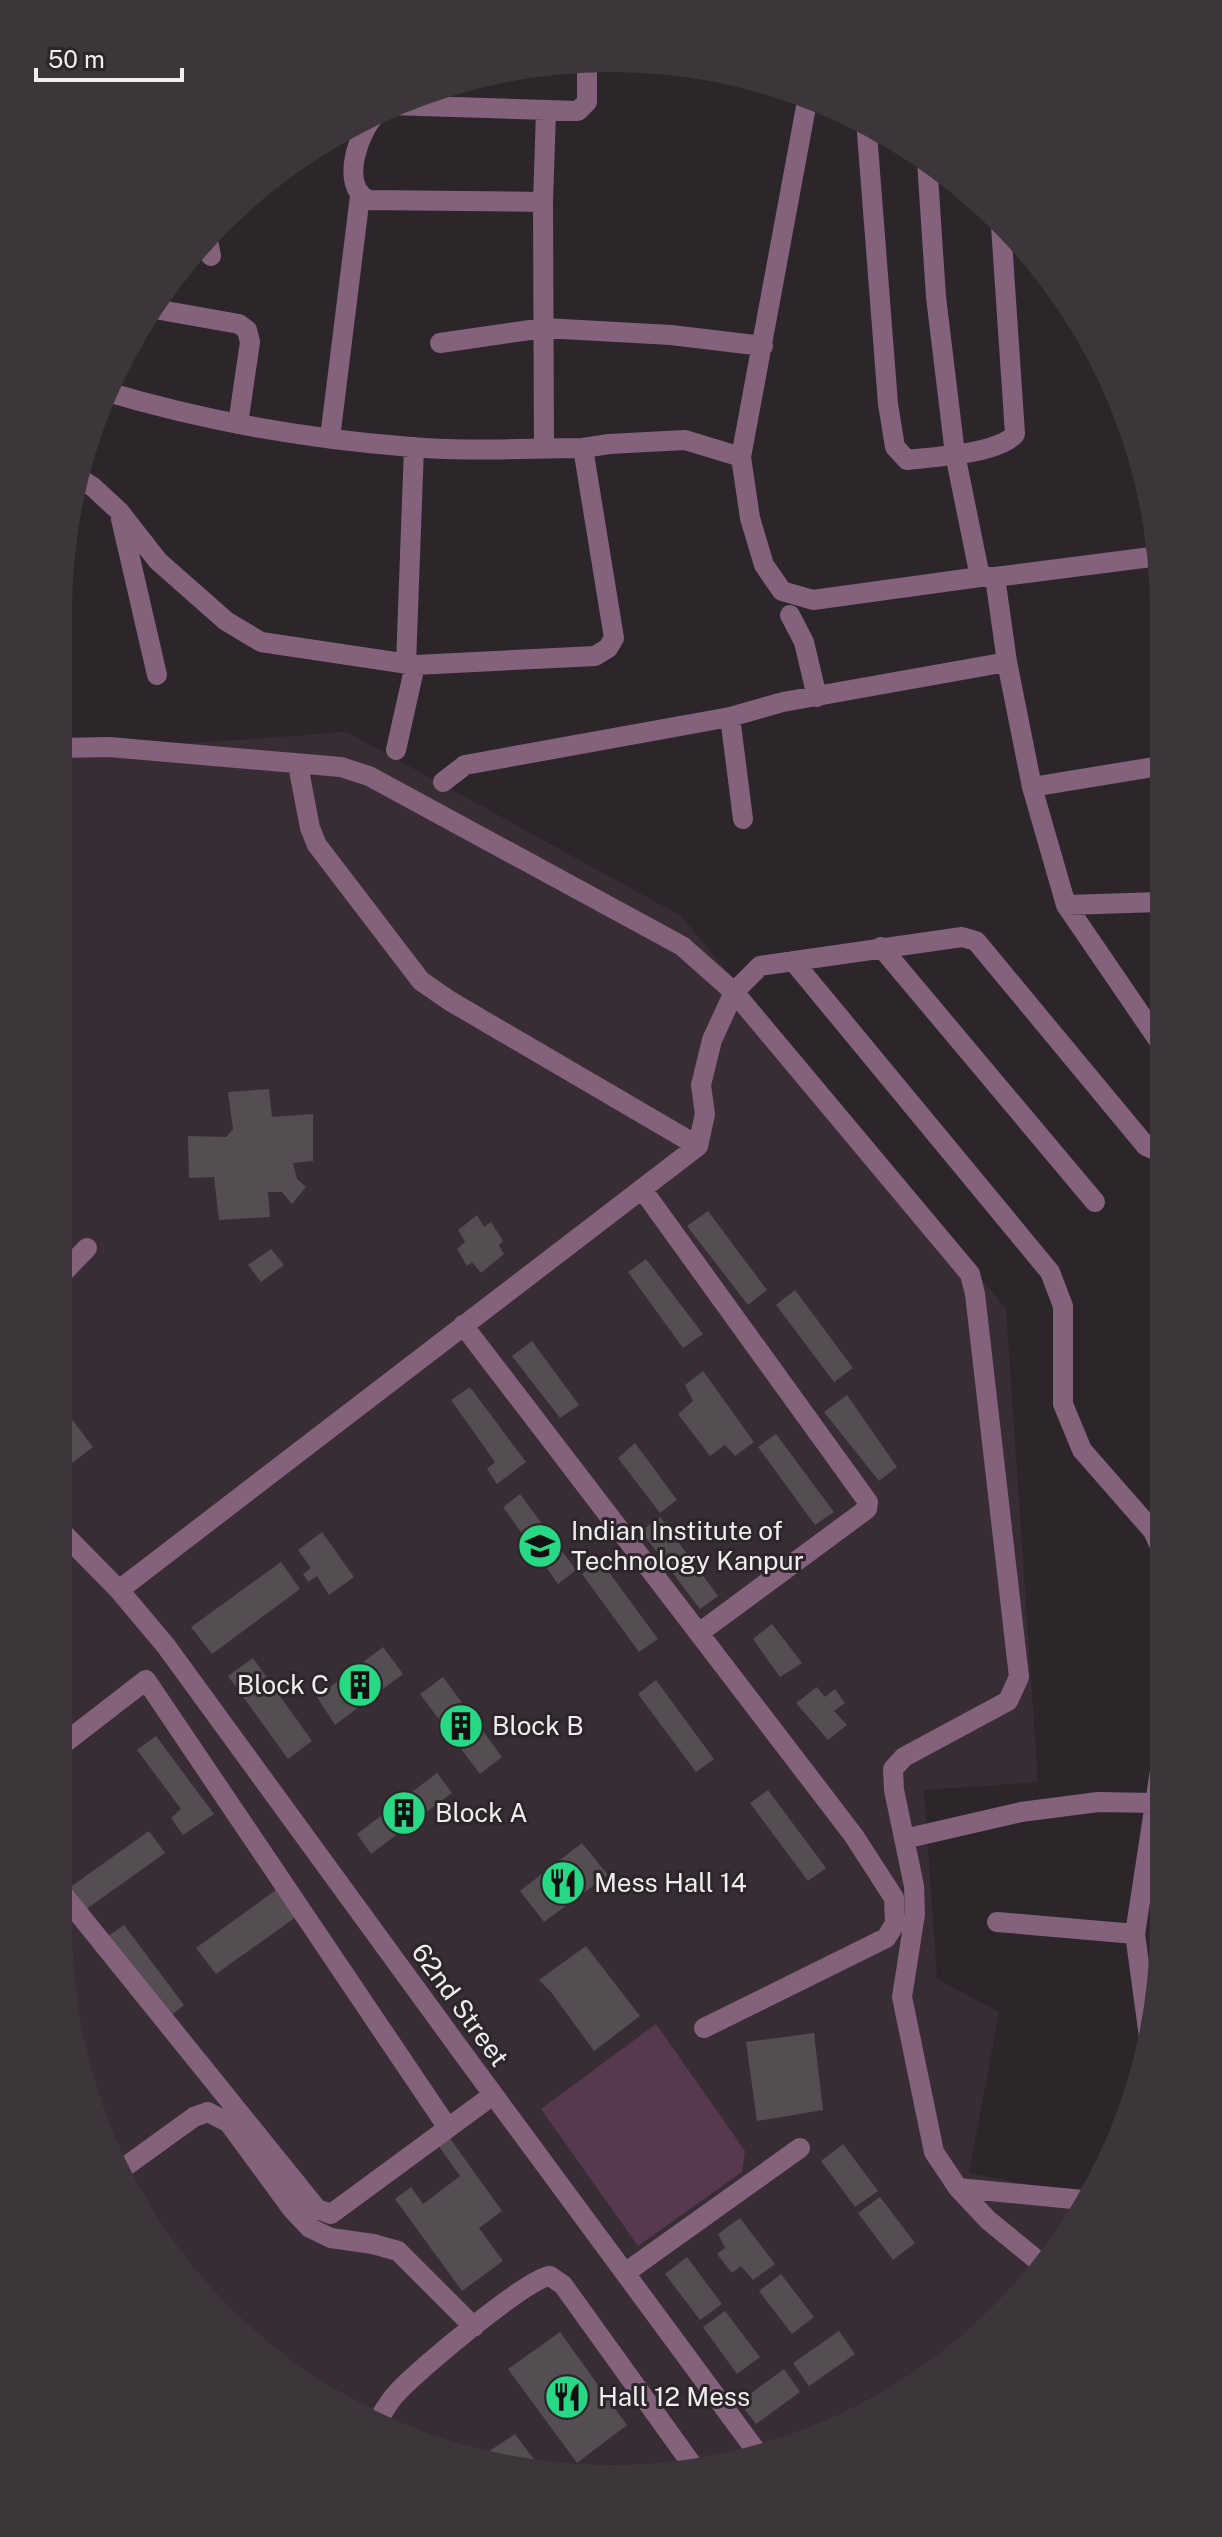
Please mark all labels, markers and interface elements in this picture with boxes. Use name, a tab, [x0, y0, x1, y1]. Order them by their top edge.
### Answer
scale bar	[36, 32, 182, 82]
text: 50 m	[48, 45, 105, 73]
place label: Indian Institute of Technology Kanpur	[571, 1515, 804, 1576]
school or university icon: Indian Institute of Technology Kanpur	[516, 1522, 564, 1570]
building icon: Block C	[336, 1661, 384, 1709]
place label: Block C	[237, 1669, 329, 1700]
building icon: Block B	[437, 1702, 485, 1750]
place label: Block B	[492, 1710, 584, 1741]
building icon: Block A	[380, 1789, 428, 1837]
place label: Block A	[435, 1797, 528, 1828]
restaurant icon: Mess Hall 14	[539, 1859, 587, 1907]
place label: Mess Hall 14	[594, 1867, 747, 1898]
street label: 62nd Street	[405, 1937, 515, 2072]
restaurant icon: Hall 12 Mess	[543, 2373, 591, 2421]
place label: Hall 12 Mess	[598, 2381, 750, 2412]

